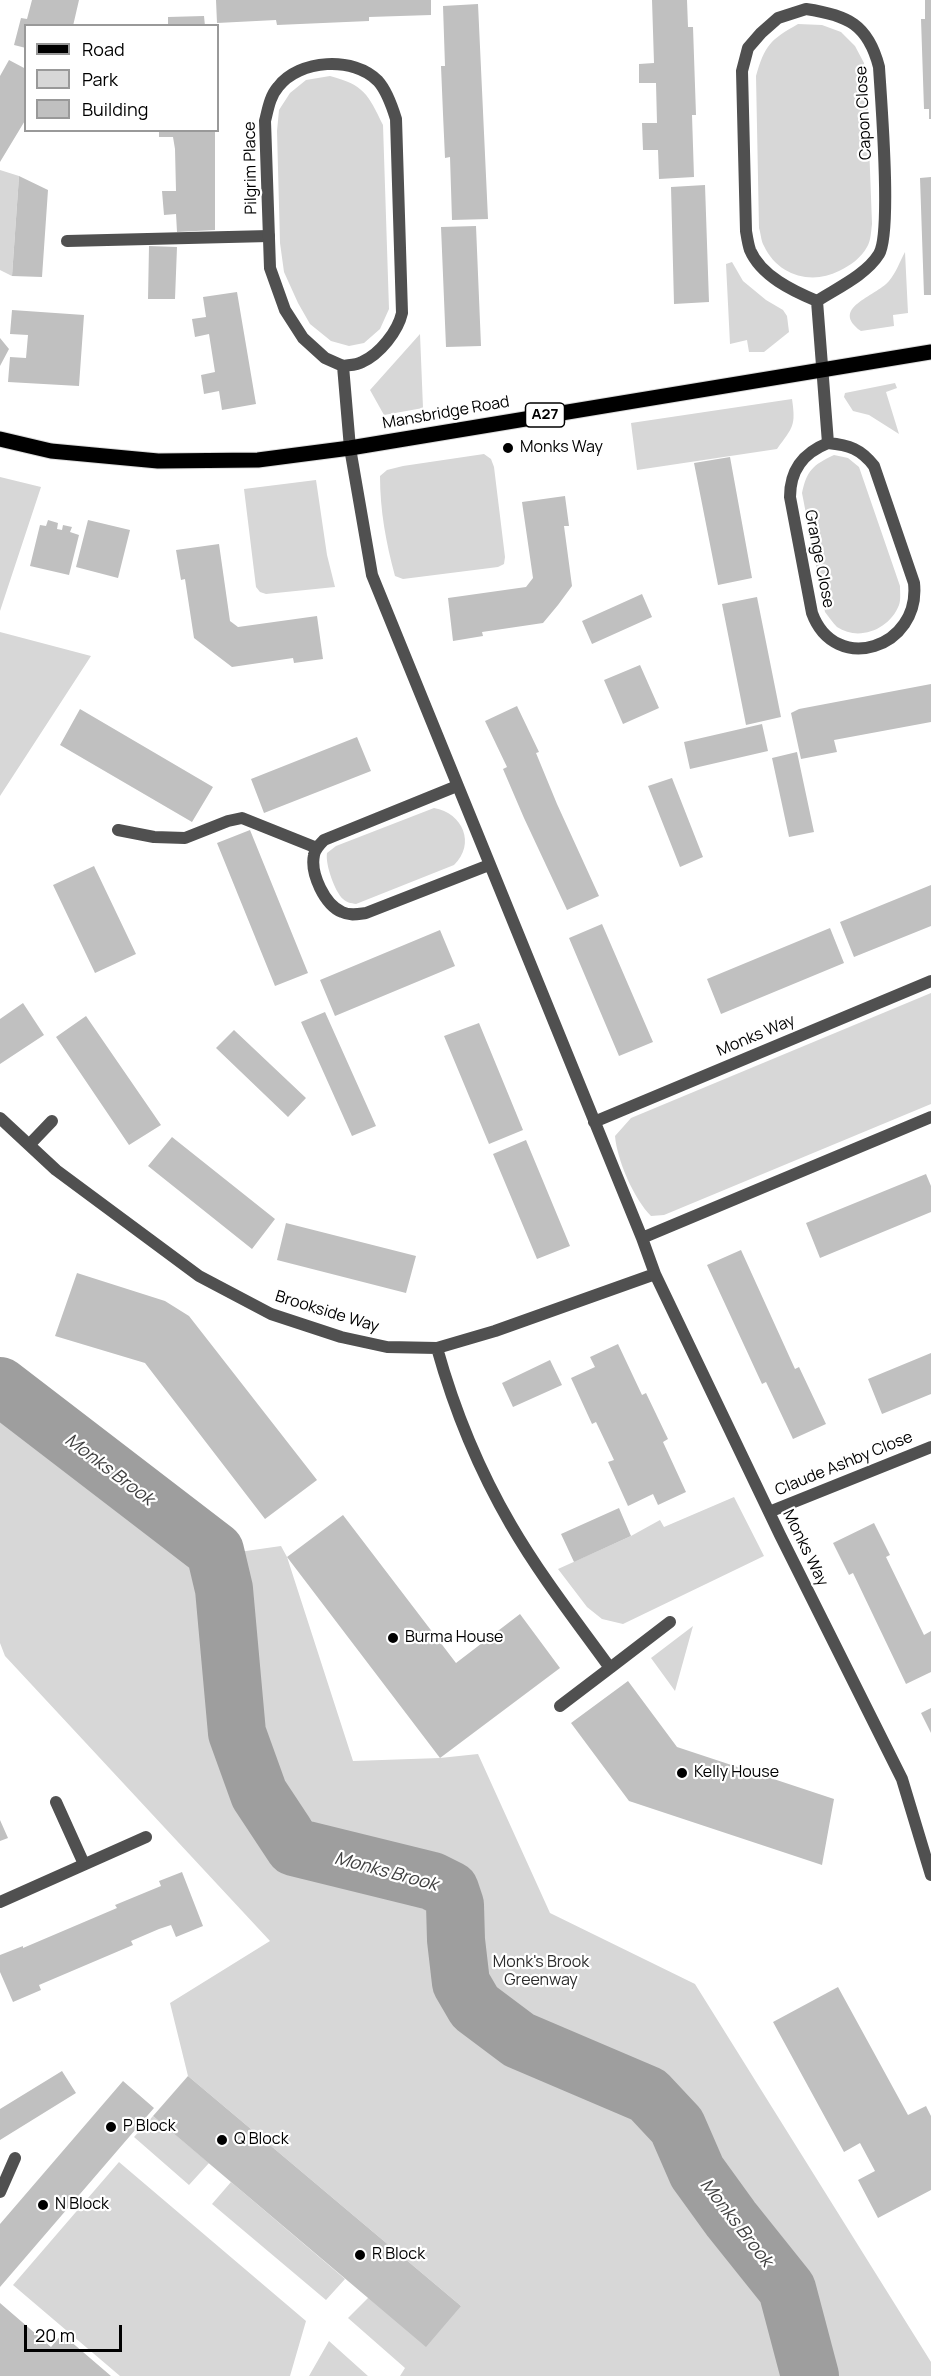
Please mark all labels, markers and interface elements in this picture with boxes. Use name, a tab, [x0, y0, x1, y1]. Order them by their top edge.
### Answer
legend	[24, 24, 219, 132]
text: Road	[82, 37, 125, 61]
street label: Capon Close	[852, 65, 876, 161]
text: Park	[82, 67, 118, 91]
text: Building	[82, 97, 148, 121]
street label: Pilgrim Place	[241, 121, 261, 215]
street label: Mansbridge Road	[381, 392, 511, 434]
road number: A27	[526, 403, 564, 427]
place label: Monks Way	[520, 438, 603, 458]
marker: Monks Way	[501, 441, 515, 455]
street label: Grange Close	[800, 508, 838, 610]
street label: Monks Way	[714, 1011, 798, 1061]
street label: Brookside Way	[273, 1287, 381, 1337]
street label: Claude Ashby Close	[772, 1428, 916, 1500]
water label: Monks Brook	[60, 1430, 158, 1510]
street label: Monks Way	[778, 1507, 832, 1589]
place label: Burma House	[405, 1628, 503, 1648]
marker: Burma House	[386, 1631, 400, 1645]
place label: Kelly House	[694, 1763, 779, 1783]
marker: Kelly House	[675, 1766, 689, 1780]
water label: Monks Brook	[332, 1848, 440, 1896]
park label: Monk's Brook Greenway	[493, 1953, 589, 1991]
place label: P Block	[123, 2117, 176, 2137]
marker: P Block	[104, 2120, 118, 2134]
place label: Q Block	[234, 2130, 289, 2150]
marker: Q Block	[215, 2133, 229, 2147]
water label: Monks Brook	[695, 2175, 777, 2271]
place label: N Block	[55, 2195, 109, 2215]
marker: N Block	[36, 2198, 50, 2212]
place label: R Block	[372, 2245, 425, 2265]
marker: R Block	[353, 2248, 367, 2262]
scale bar	[27, 2313, 124, 2351]
text: 20 m	[35, 2323, 75, 2347]

